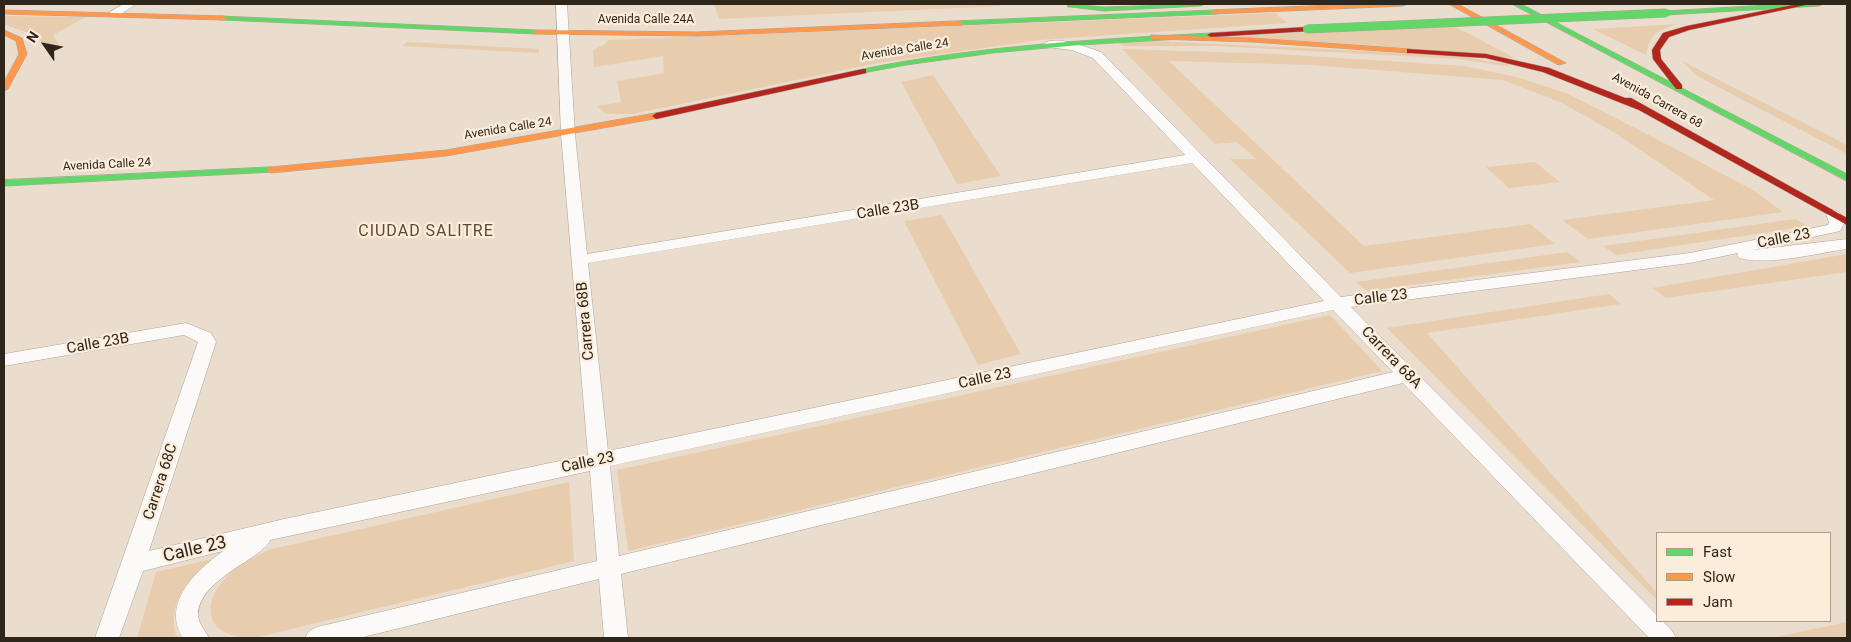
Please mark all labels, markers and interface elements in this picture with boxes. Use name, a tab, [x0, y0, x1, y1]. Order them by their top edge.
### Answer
street label: Avenida Calle 24A	[598, 13, 694, 27]
north arrow	[20, 20, 70, 70]
text: N	[23, 28, 42, 45]
street label: Avenida Calle 24	[860, 36, 950, 64]
street label: Avenida Carrera 68	[1609, 70, 1705, 132]
street label: Avenida Calle 24	[463, 115, 553, 143]
street label: Avenida Calle 24	[62, 155, 152, 175]
street label: Calle 23B	[855, 196, 921, 224]
district label: CIUDAD SALITRE	[356, 222, 496, 242]
street label: Calle 23	[1756, 225, 1812, 253]
street label: Carrera 68B	[574, 281, 598, 361]
street label: Calle 23	[1353, 286, 1409, 310]
street label: Carrera 68A	[1357, 323, 1425, 393]
street label: Calle 23B	[65, 330, 131, 358]
street label: Calle 23	[957, 365, 1013, 393]
street label: Carrera 68C	[140, 442, 182, 522]
street label: Calle 23	[560, 449, 616, 477]
street label: Calle 23	[161, 532, 229, 568]
legend	[1656, 532, 1831, 622]
text: Fast	[1703, 543, 1732, 561]
text: Slow	[1703, 568, 1735, 586]
text: Jam	[1703, 593, 1733, 611]

